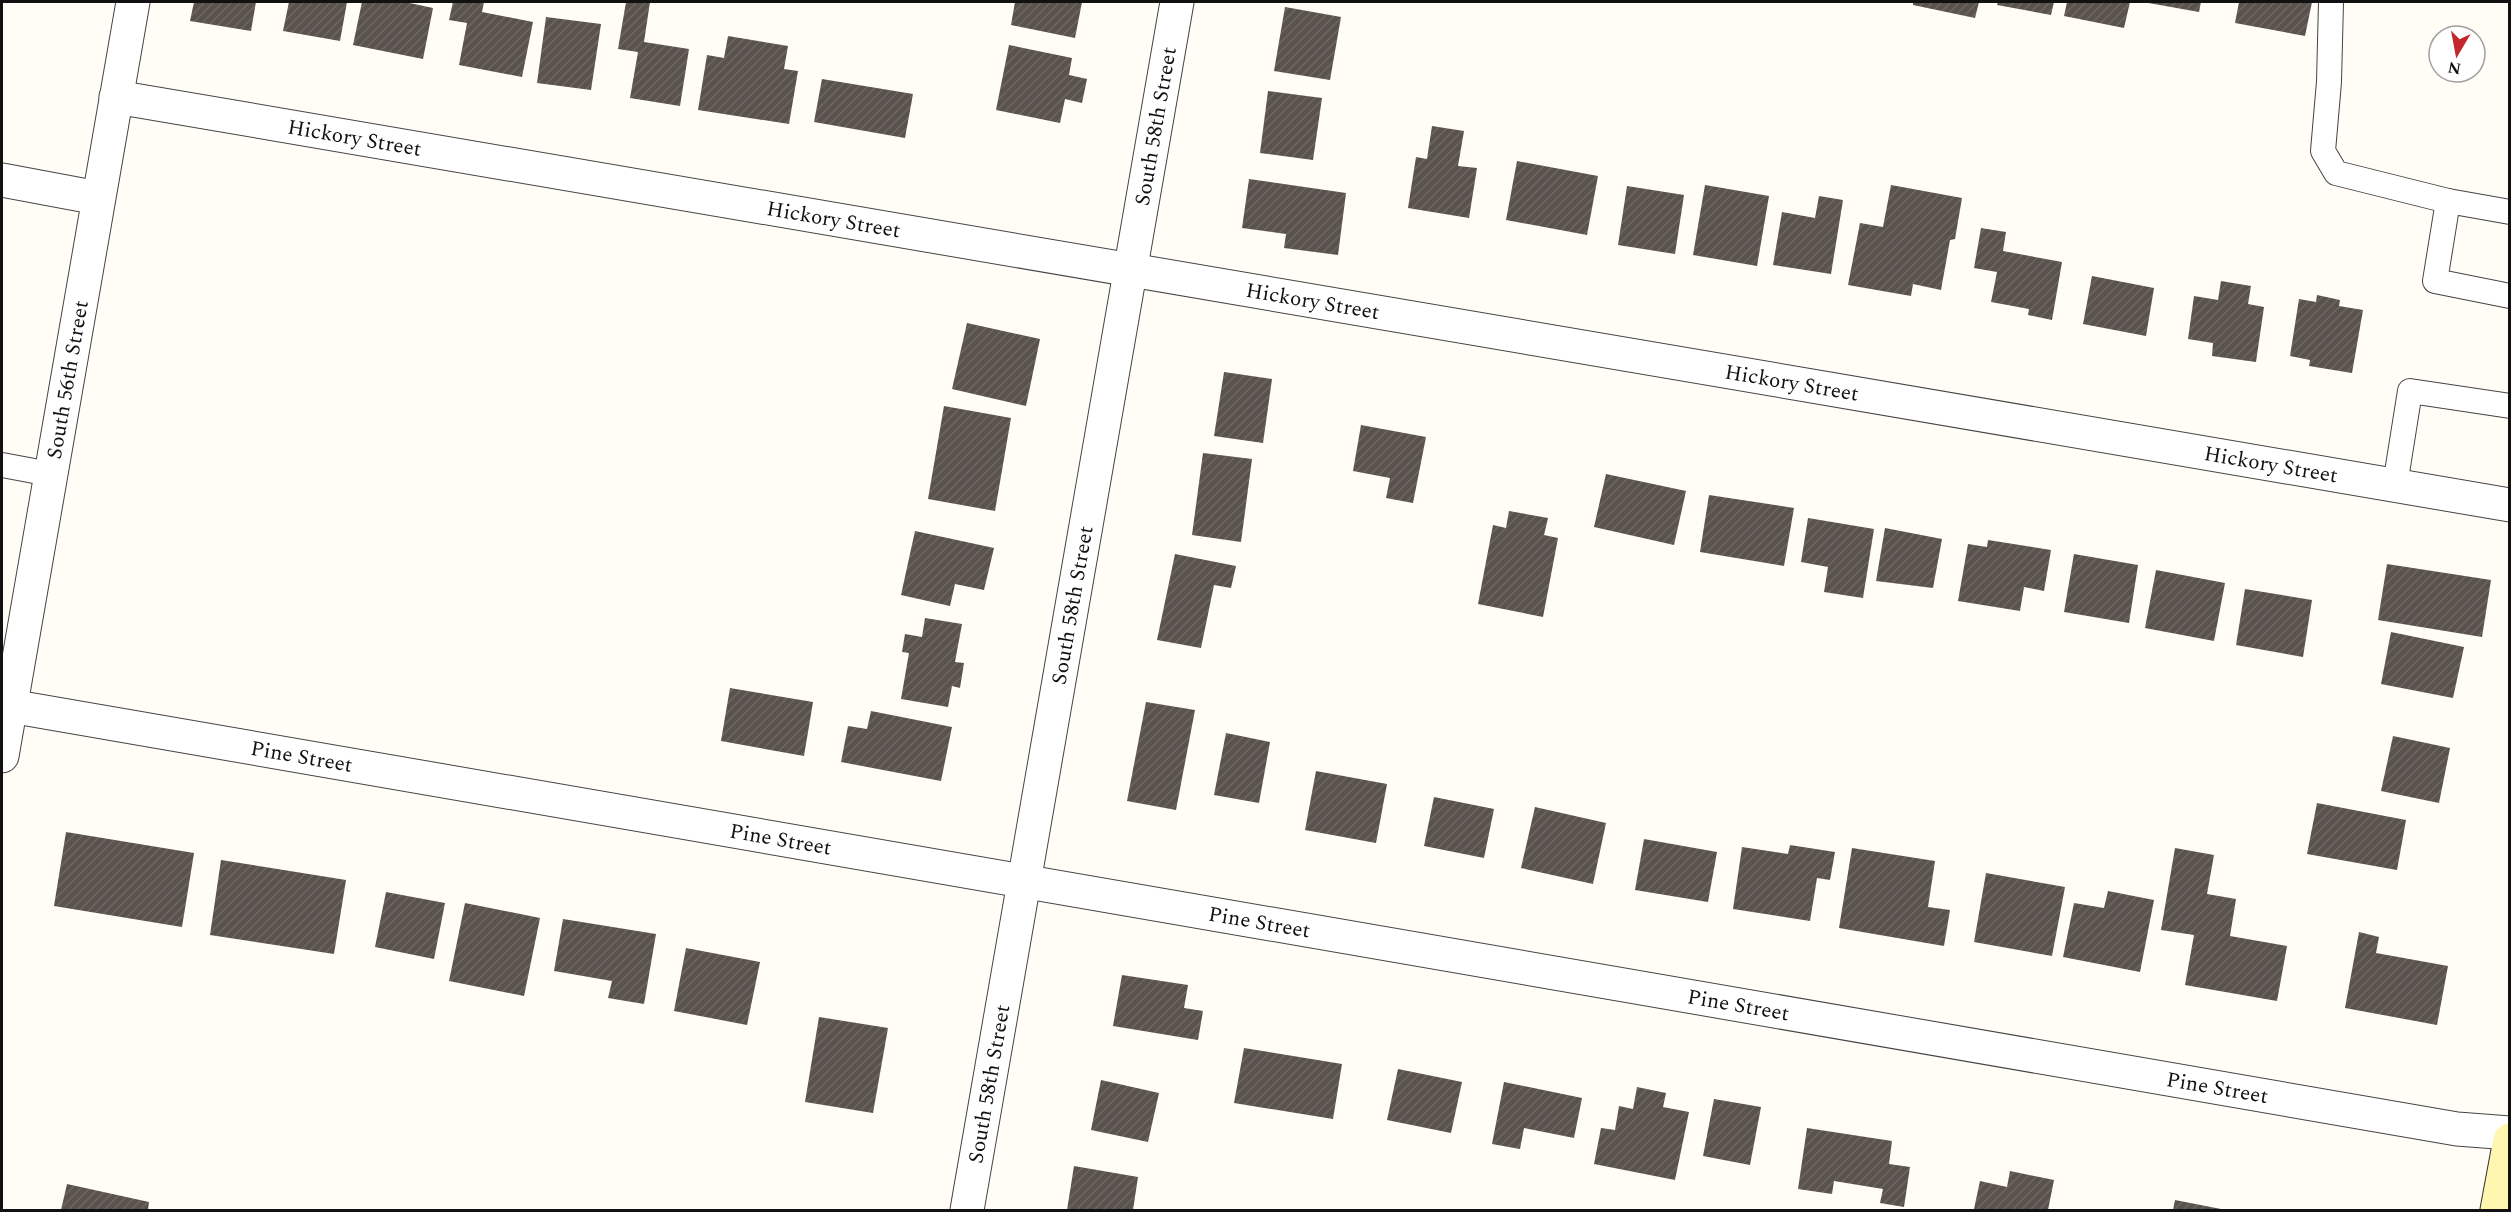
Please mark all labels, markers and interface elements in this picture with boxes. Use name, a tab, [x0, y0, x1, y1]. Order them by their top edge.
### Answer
north arrow	[2427, 24, 2487, 84]
street label: South 58th Street	[1127, 45, 1186, 208]
text: N	[2446, 55, 2463, 81]
street label: Hickory Street	[285, 112, 424, 166]
street label: Hickory Street	[764, 193, 903, 247]
street label: Hickory Street	[1243, 275, 1382, 329]
street label: South 56th Street	[39, 298, 98, 462]
street label: Hickory Street	[1722, 356, 1861, 411]
street label: Hickory Street	[2201, 438, 2340, 492]
street label: South 58th Street	[1044, 523, 1103, 687]
street label: Pine Street	[248, 733, 355, 782]
street label: Pine Street	[727, 816, 834, 865]
street label: Pine Street	[1206, 898, 1313, 947]
street label: Pine Street	[1685, 981, 1792, 1030]
street label: South 58th Street	[960, 1002, 1019, 1166]
street label: Pine Street	[2164, 1064, 2270, 1113]

